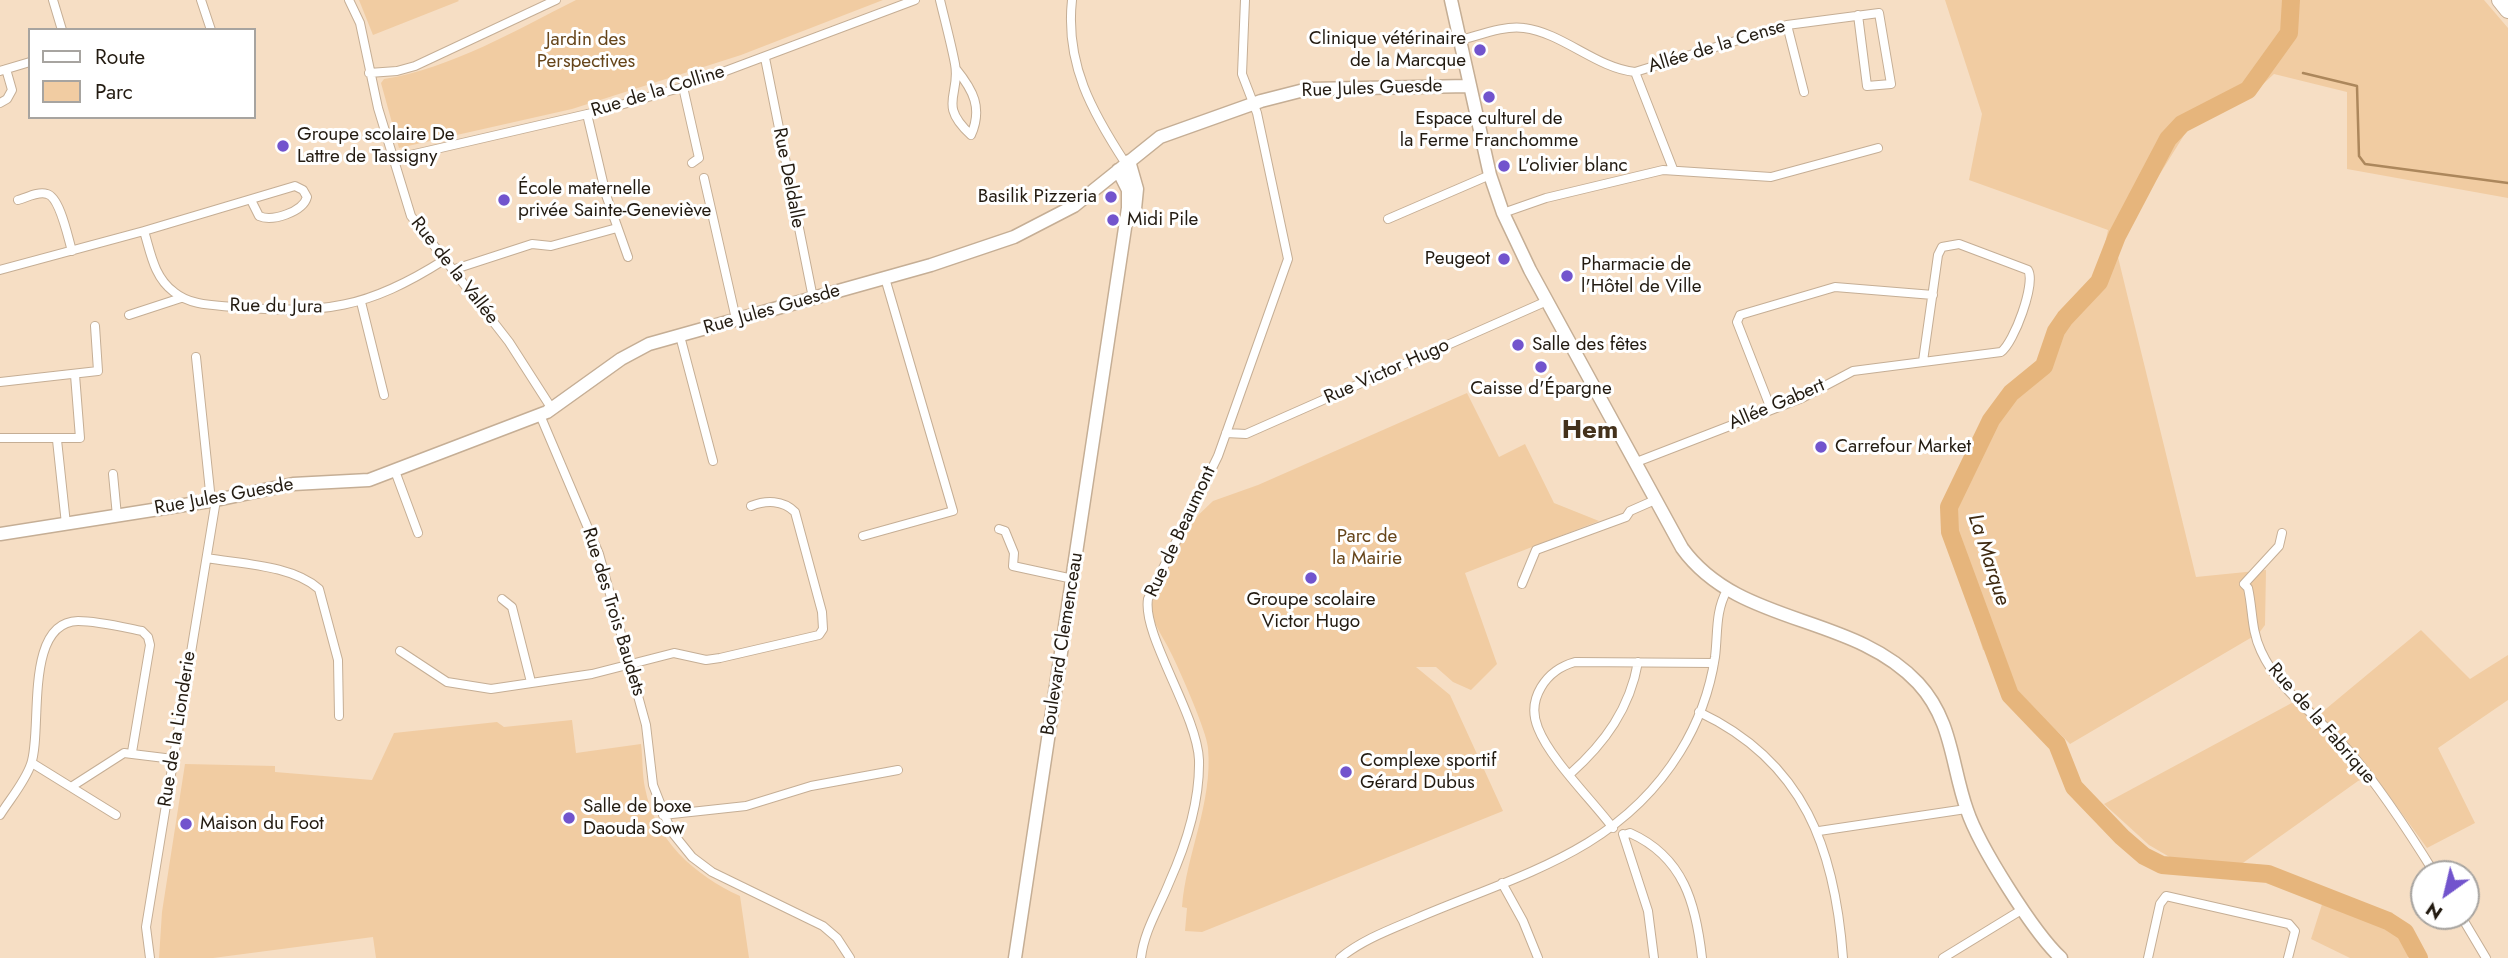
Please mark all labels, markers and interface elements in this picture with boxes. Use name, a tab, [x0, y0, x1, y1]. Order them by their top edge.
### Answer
street label: Allée de la Cense	[1646, 15, 1788, 79]
legend	[28, 28, 256, 119]
place label: Clinique vétérinaire de la Marcque	[1309, 28, 1466, 72]
park label: Jardin des Perspectives	[537, 29, 635, 73]
text: Route	[95, 42, 145, 72]
marker: Clinique vétérinaire de la Marcque	[1472, 42, 1488, 58]
street label: Rue de la Colline	[588, 61, 728, 123]
street label: Rue Jules Guesde	[1301, 75, 1443, 103]
text: Parc	[95, 77, 133, 107]
marker: Espace culturel de la Ferme Franchomme	[1481, 89, 1497, 105]
place label: Espace culturel de la Ferme Franchomme	[1400, 108, 1578, 152]
place label: Groupe scolaire De Lattre de Tassigny	[297, 124, 455, 168]
street label: Rue Deldalle	[767, 126, 809, 230]
marker: Groupe scolaire De Lattre de Tassigny	[275, 138, 291, 154]
place label: L'olivier blanc	[1518, 155, 1628, 177]
marker: L'olivier blanc	[1496, 158, 1512, 174]
place label: École maternelle privée Sainte-Geneviève	[518, 178, 711, 222]
place label: Basilik Pizzeria	[978, 186, 1097, 208]
marker: Basilik Pizzeria	[1103, 189, 1119, 205]
marker: École maternelle privée Sainte-Geneviève	[496, 192, 512, 208]
place label: Midi Pile	[1127, 209, 1198, 231]
marker: Midi Pile	[1105, 212, 1121, 228]
street label: Rue de la Vallée	[405, 213, 503, 329]
place label: Peugeot	[1425, 248, 1490, 270]
marker: Peugeot	[1496, 251, 1512, 267]
place label: Pharmacie de l'Hôtel de Ville	[1581, 254, 1701, 298]
marker: Pharmacie de l'Hôtel de Ville	[1559, 268, 1575, 284]
street label: Rue Jules Guesde	[701, 280, 843, 340]
street label: Rue du Jura	[229, 295, 323, 319]
street label: Rue Victor Hugo	[1321, 334, 1453, 410]
place label: Salle des fêtes	[1532, 334, 1647, 356]
marker: Salle des fêtes	[1510, 337, 1526, 353]
marker: Caisse d'Épargne	[1533, 359, 1549, 375]
street label: Allée Gabert	[1726, 375, 1828, 435]
place label: Caisse d'Épargne	[1470, 378, 1612, 400]
district label: Hem	[1562, 416, 1618, 448]
place label: Carrefour Market	[1835, 436, 1971, 458]
marker: Carrefour Market	[1813, 439, 1829, 455]
street label: Rue de Beaumont	[1141, 463, 1221, 601]
street label: Rue Jules Guesde	[153, 474, 295, 520]
water label: La Marque	[1961, 511, 2015, 609]
street label: Rue des Trois Baudets	[577, 525, 649, 699]
park label: Parc de la Mairie	[1332, 526, 1402, 570]
street label: Boulevard Clemenceau	[1037, 551, 1089, 737]
marker: Groupe scolaire Victor Hugo	[1303, 570, 1319, 586]
place label: Groupe scolaire Victor Hugo	[1246, 589, 1376, 633]
street label: Rue de la Lionderie	[154, 650, 202, 808]
street label: Rue de la Fabrique	[2262, 659, 2380, 789]
place label: Complexe sportif Gérard Dubus	[1360, 750, 1496, 794]
marker: Complexe sportif Gérard Dubus	[1338, 764, 1354, 780]
place label: Salle de boxe Daouda Sow	[583, 796, 691, 840]
marker: Salle de boxe Daouda Sow	[561, 810, 577, 826]
place label: Maison du Foot	[200, 813, 324, 835]
marker: Maison du Foot	[178, 816, 194, 832]
north arrow	[2410, 860, 2480, 930]
text: N	[2420, 896, 2448, 927]

